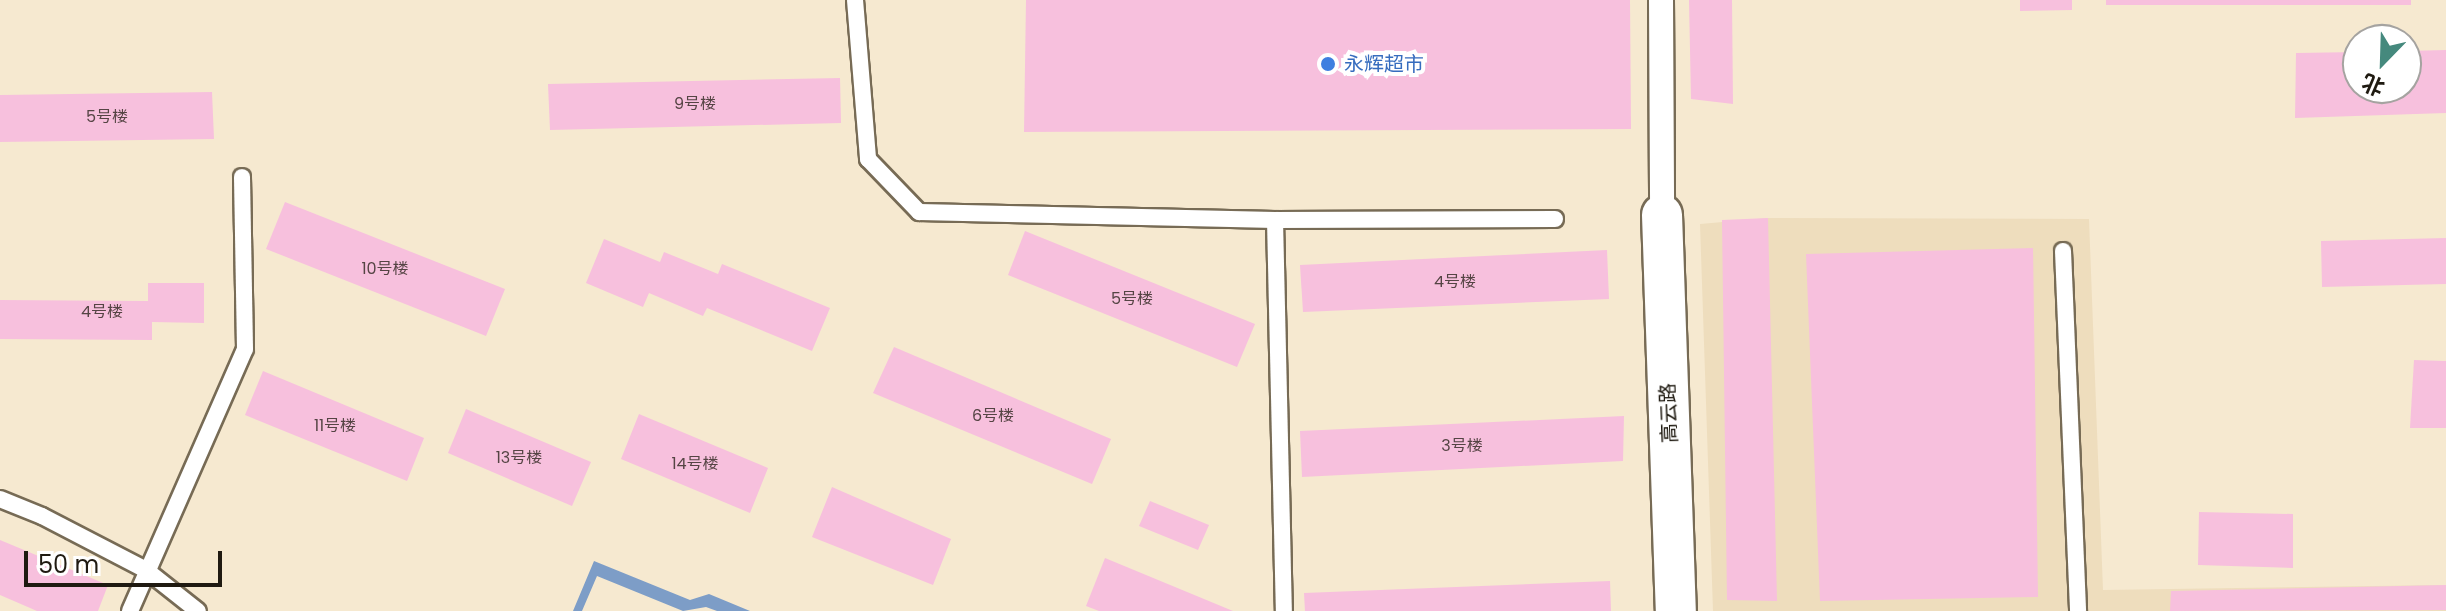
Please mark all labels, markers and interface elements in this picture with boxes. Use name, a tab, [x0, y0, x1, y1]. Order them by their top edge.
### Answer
north arrow	[2342, 24, 2422, 104]
place label: 永辉超市	[1344, 52, 1424, 76]
marker: 永辉超市	[1319, 55, 1337, 73]
text: 北	[2357, 66, 2389, 103]
house number: 9号楼	[674, 94, 716, 114]
house number: 5号楼	[86, 107, 128, 127]
house number: 10号楼	[361, 259, 409, 279]
house number: 4号楼	[1434, 272, 1476, 292]
house number: 5号楼	[1111, 289, 1153, 309]
house number: 4号楼	[81, 302, 123, 322]
street label: 高云路	[1656, 383, 1682, 443]
house number: 6号楼	[972, 406, 1014, 426]
house number: 11号楼	[314, 416, 356, 436]
house number: 3号楼	[1441, 436, 1483, 456]
house number: 13号楼	[496, 448, 542, 468]
house number: 14号楼	[671, 454, 719, 474]
scale bar	[28, 535, 226, 585]
text: 50 m	[38, 548, 99, 581]

